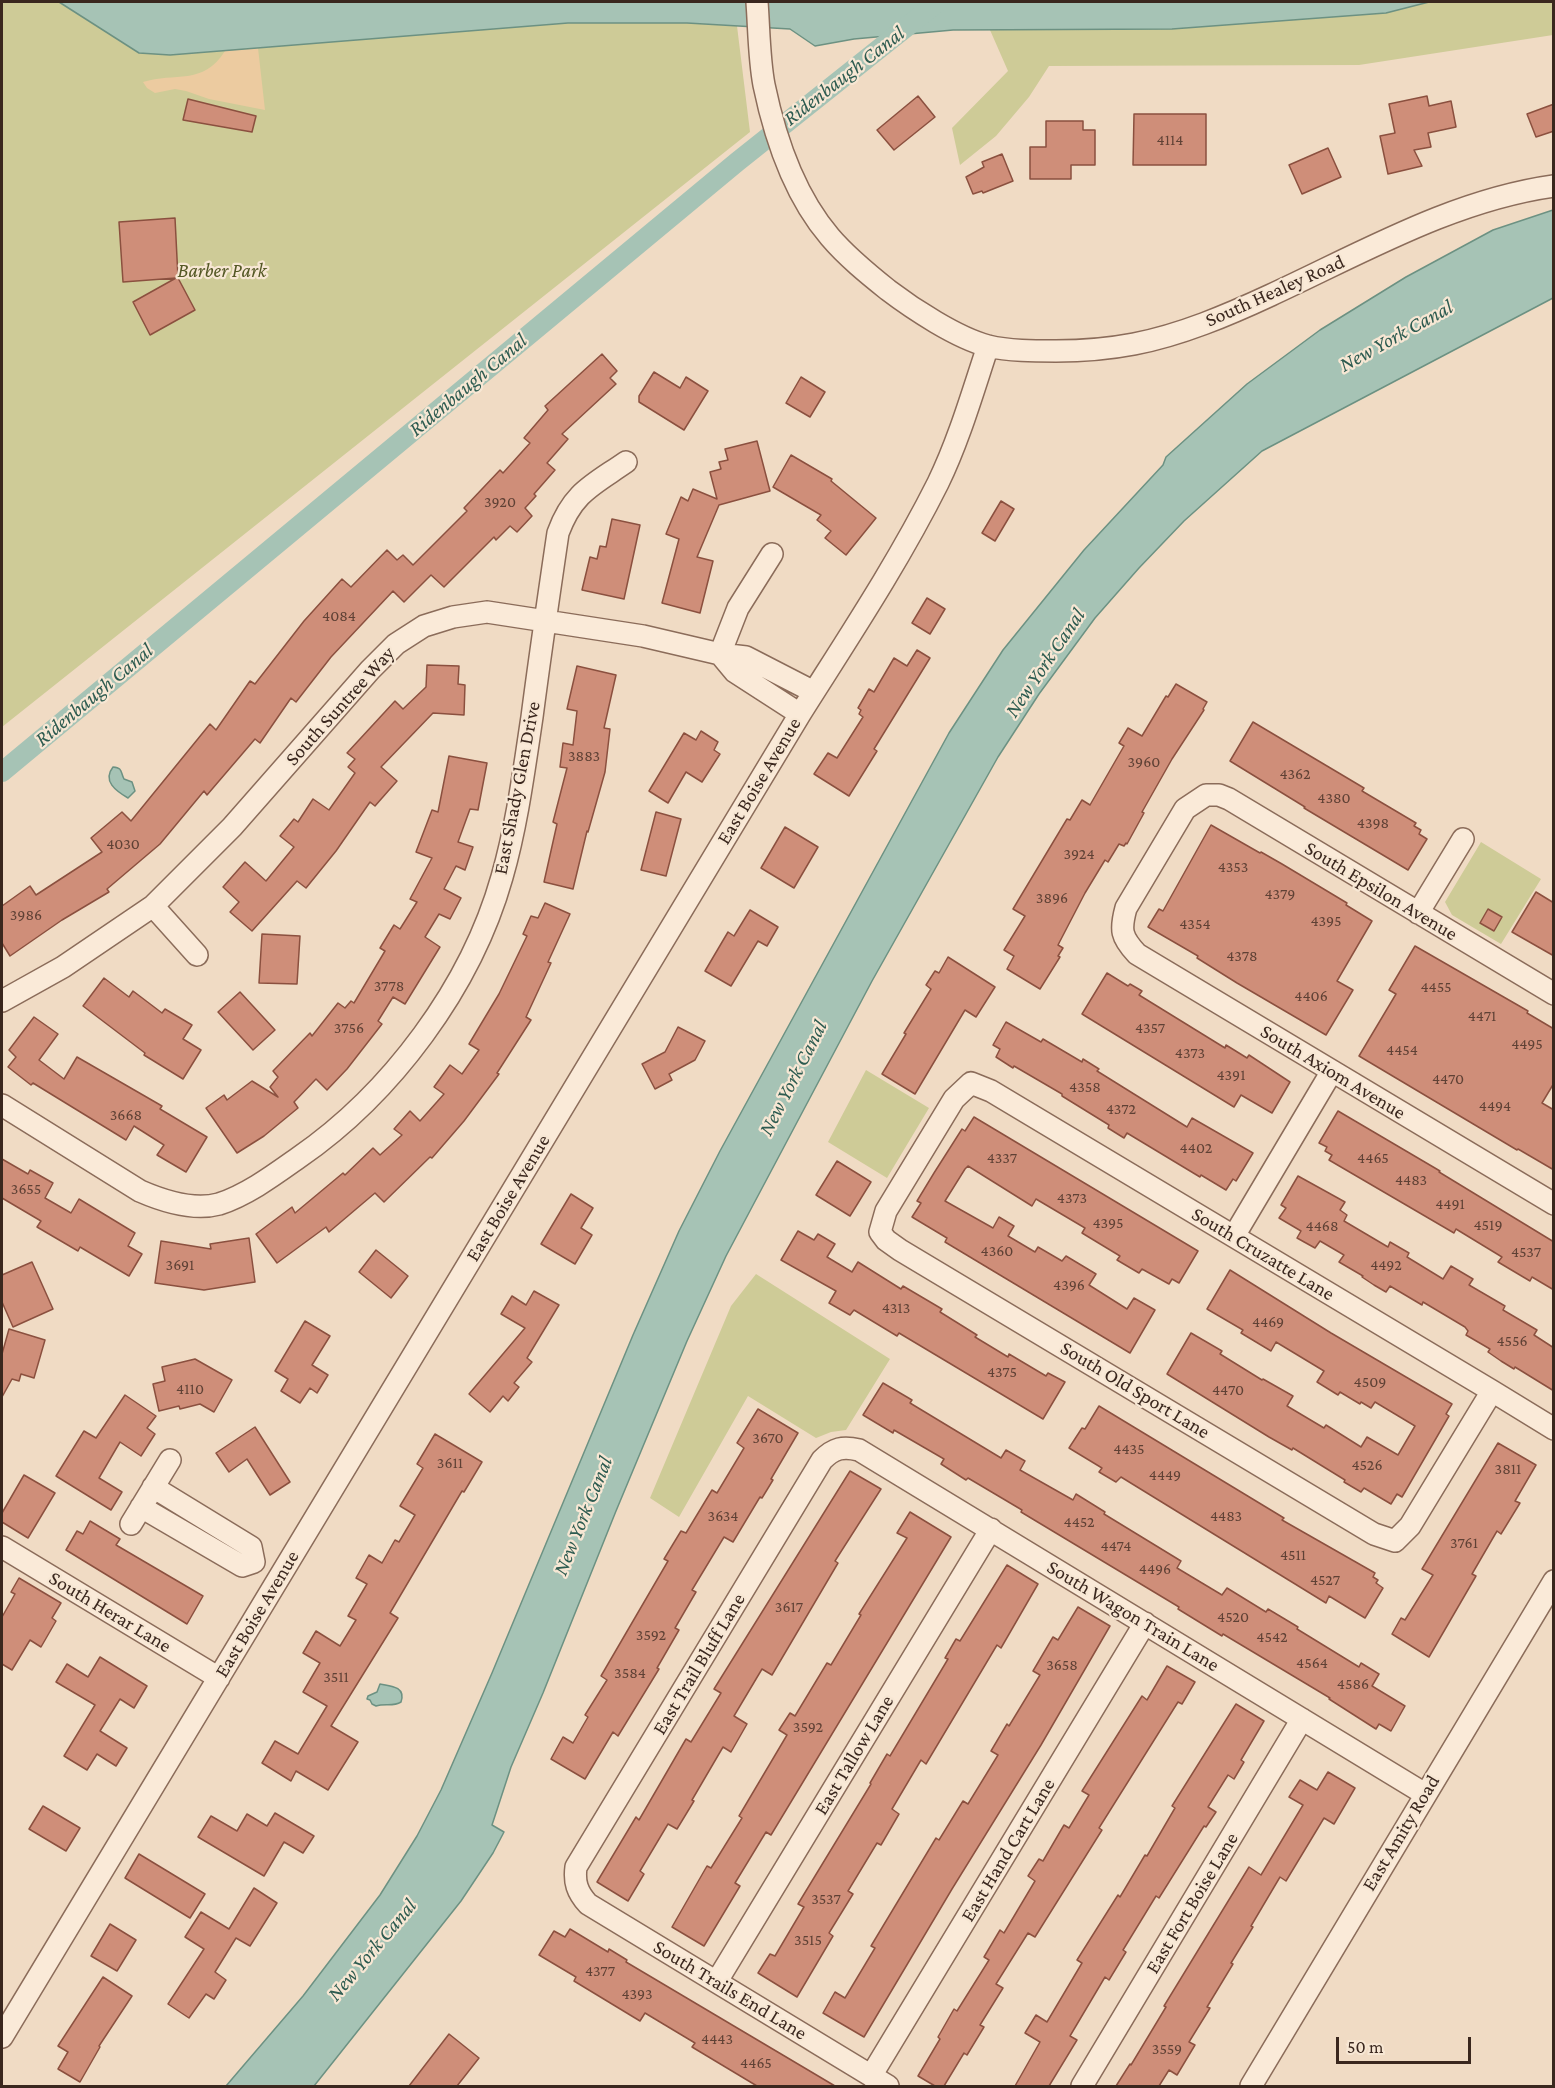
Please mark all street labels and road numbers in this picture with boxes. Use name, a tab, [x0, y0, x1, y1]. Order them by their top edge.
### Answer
street label: South Healey Road	[1202, 250, 1348, 332]
street label: South Suntree Way	[280, 641, 400, 771]
street label: East Shady Glen Drive	[488, 699, 546, 877]
street label: East Boise Avenue	[712, 713, 806, 849]
street label: South Epsilon Avenue	[1300, 836, 1462, 946]
street label: South Axiom Avenue	[1256, 1019, 1410, 1125]
street label: East Boise Avenue	[461, 1130, 555, 1266]
street label: South Cruzatte Lane	[1187, 1202, 1339, 1306]
street label: South Old Sport Lane	[1056, 1336, 1214, 1444]
street label: East Boise Avenue	[210, 1546, 304, 1682]
street label: South Wagon Train Lane	[1042, 1555, 1224, 1677]
street label: South Herar Lane	[44, 1566, 176, 1658]
street label: East Trail Bluff Lane	[647, 1589, 751, 1739]
street label: East Tallow Lane	[809, 1691, 899, 1819]
street label: East Amity Road	[1357, 1771, 1445, 1895]
street label: East Hand Cart Lane	[956, 1774, 1060, 1926]
street label: East Fort Boise Lane	[1140, 1828, 1244, 1978]
street label: South Trails End Lane	[649, 1935, 811, 2045]

